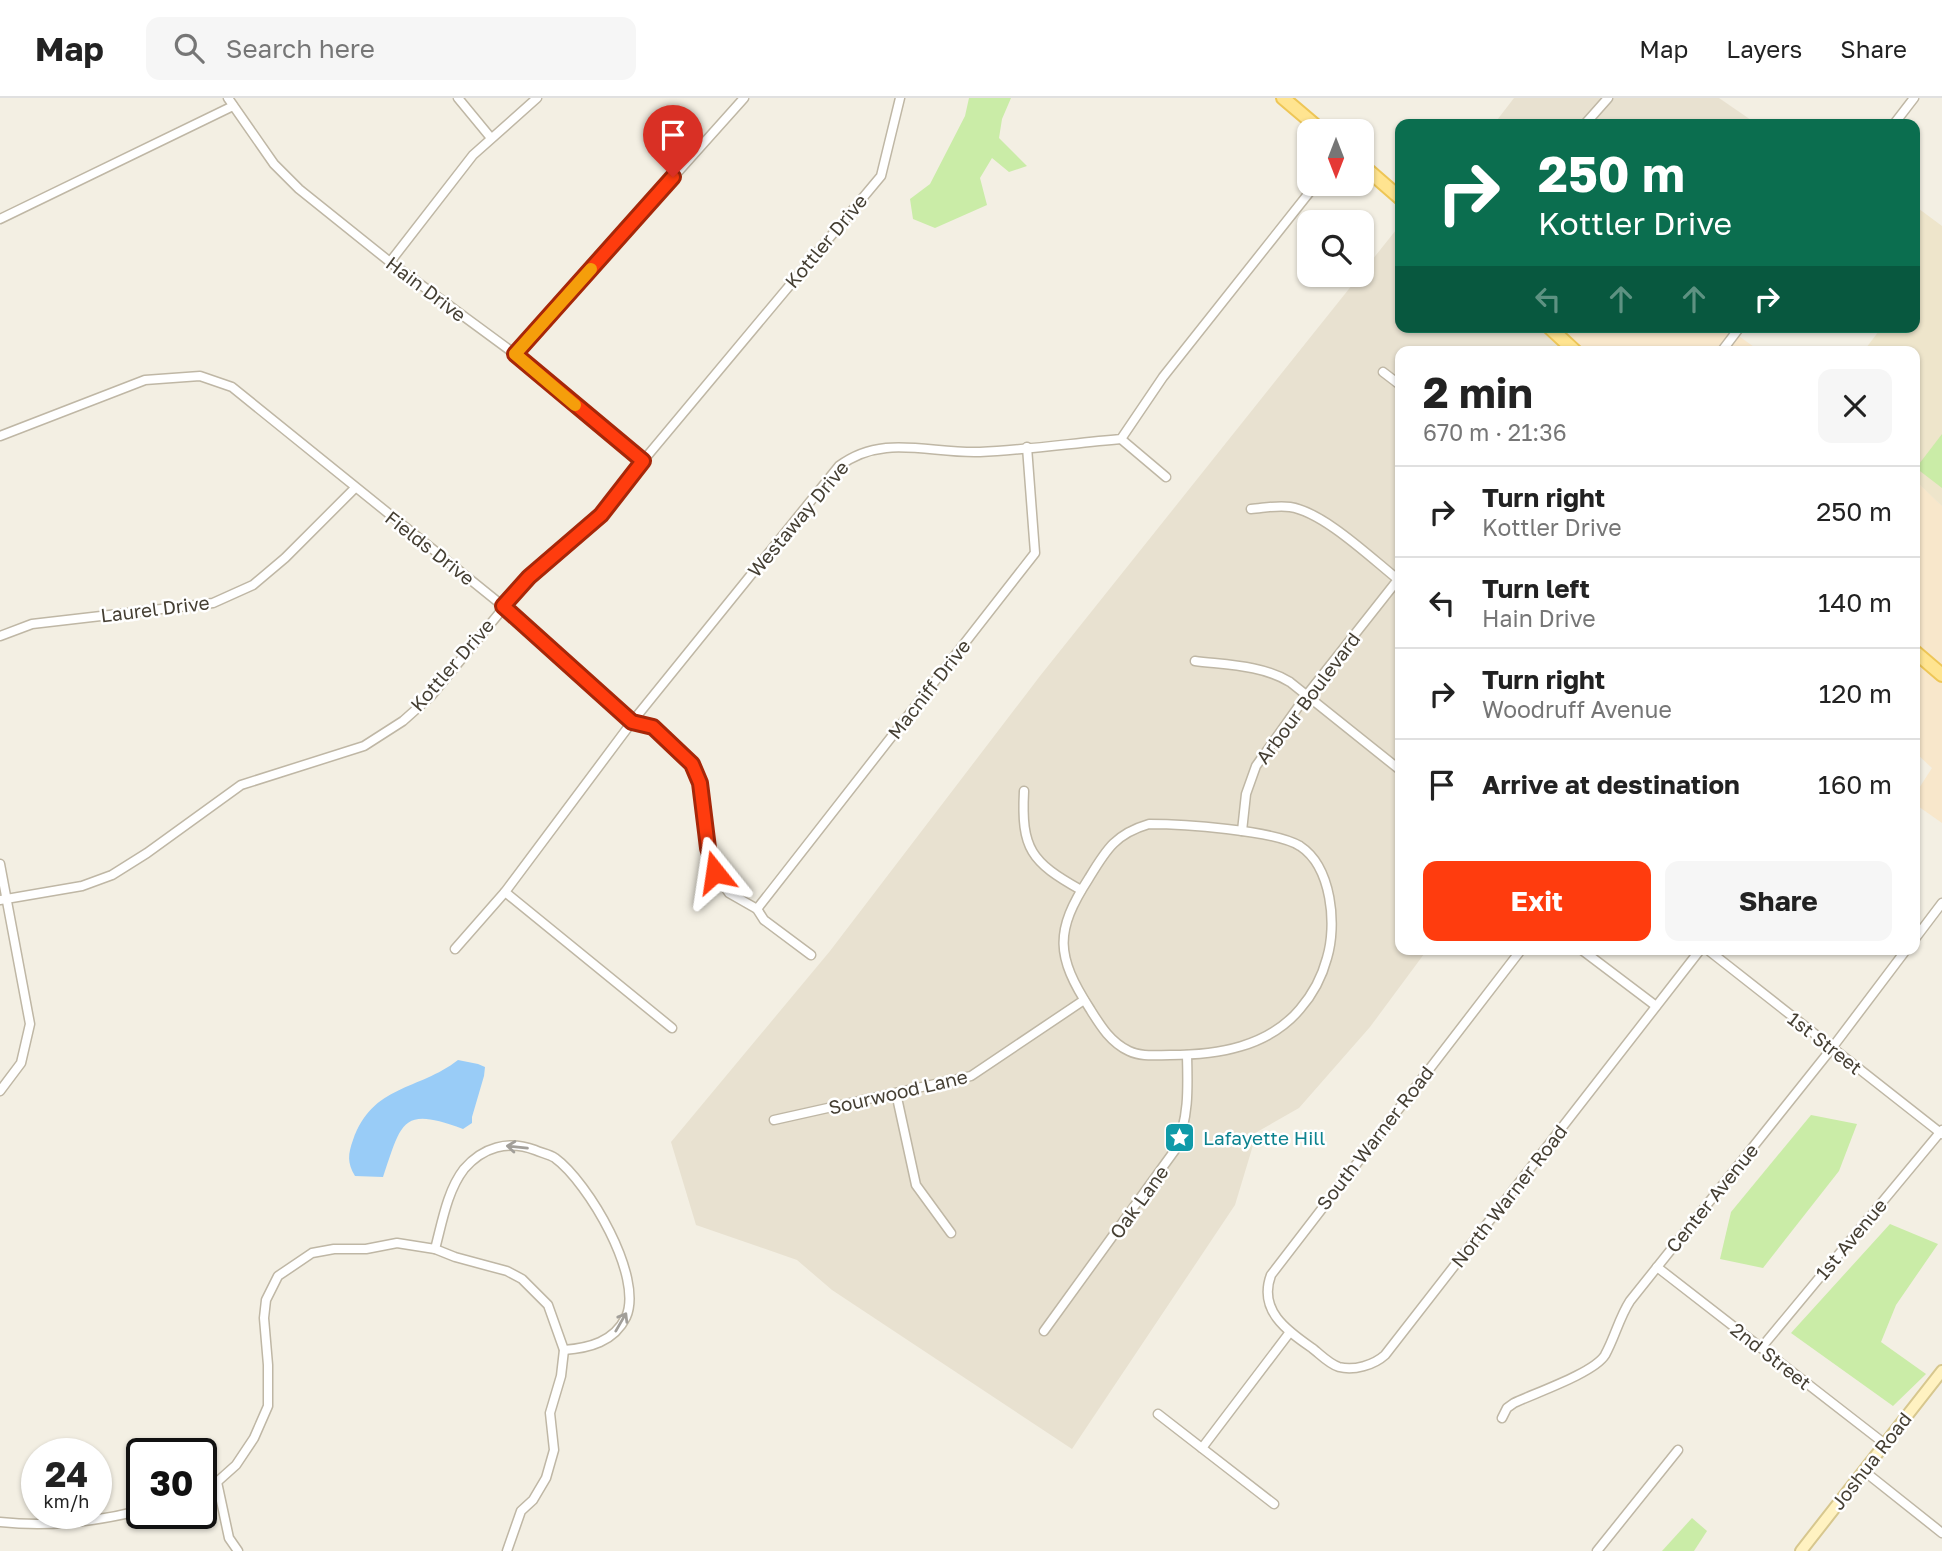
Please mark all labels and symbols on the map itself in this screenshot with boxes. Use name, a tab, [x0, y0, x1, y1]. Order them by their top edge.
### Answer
pin	[643, 105, 703, 177]
north arrow	[1297, 119, 1374, 196]
street label: Kottler Drive	[780, 189, 871, 292]
street label: Hain Drive	[382, 251, 471, 326]
street label: Westaway Drive	[742, 456, 853, 581]
street label: Fields Drive	[381, 506, 480, 590]
street label: Laurel Drive	[99, 590, 211, 627]
street label: Kottler Drive	[405, 614, 498, 716]
street label: Arbour Boulevard	[1251, 627, 1365, 768]
street label: Macniff Drive	[883, 634, 975, 743]
position arrow	[678, 835, 752, 909]
street label: 1st Street	[1784, 1006, 1867, 1079]
street label: South Warner Road	[1311, 1061, 1438, 1214]
street label: Sourwood Lane	[826, 1064, 970, 1119]
street label: North Warner Road	[1446, 1120, 1571, 1272]
place icon: Lafayette Hill	[1163, 1121, 1197, 1155]
place label: Lafayette Hill	[1203, 1126, 1325, 1149]
street label: Center Avenue	[1661, 1139, 1762, 1257]
one-way arrow	[506, 1140, 529, 1153]
street label: Oak Lane	[1104, 1161, 1173, 1243]
street label: 1st Avenue	[1810, 1193, 1891, 1284]
one-way arrow	[614, 1312, 628, 1332]
street label: 2nd Street	[1727, 1317, 1816, 1394]
street label: Joshua Road	[1825, 1407, 1916, 1514]
speed limit sign: 30	[126, 1438, 217, 1529]

